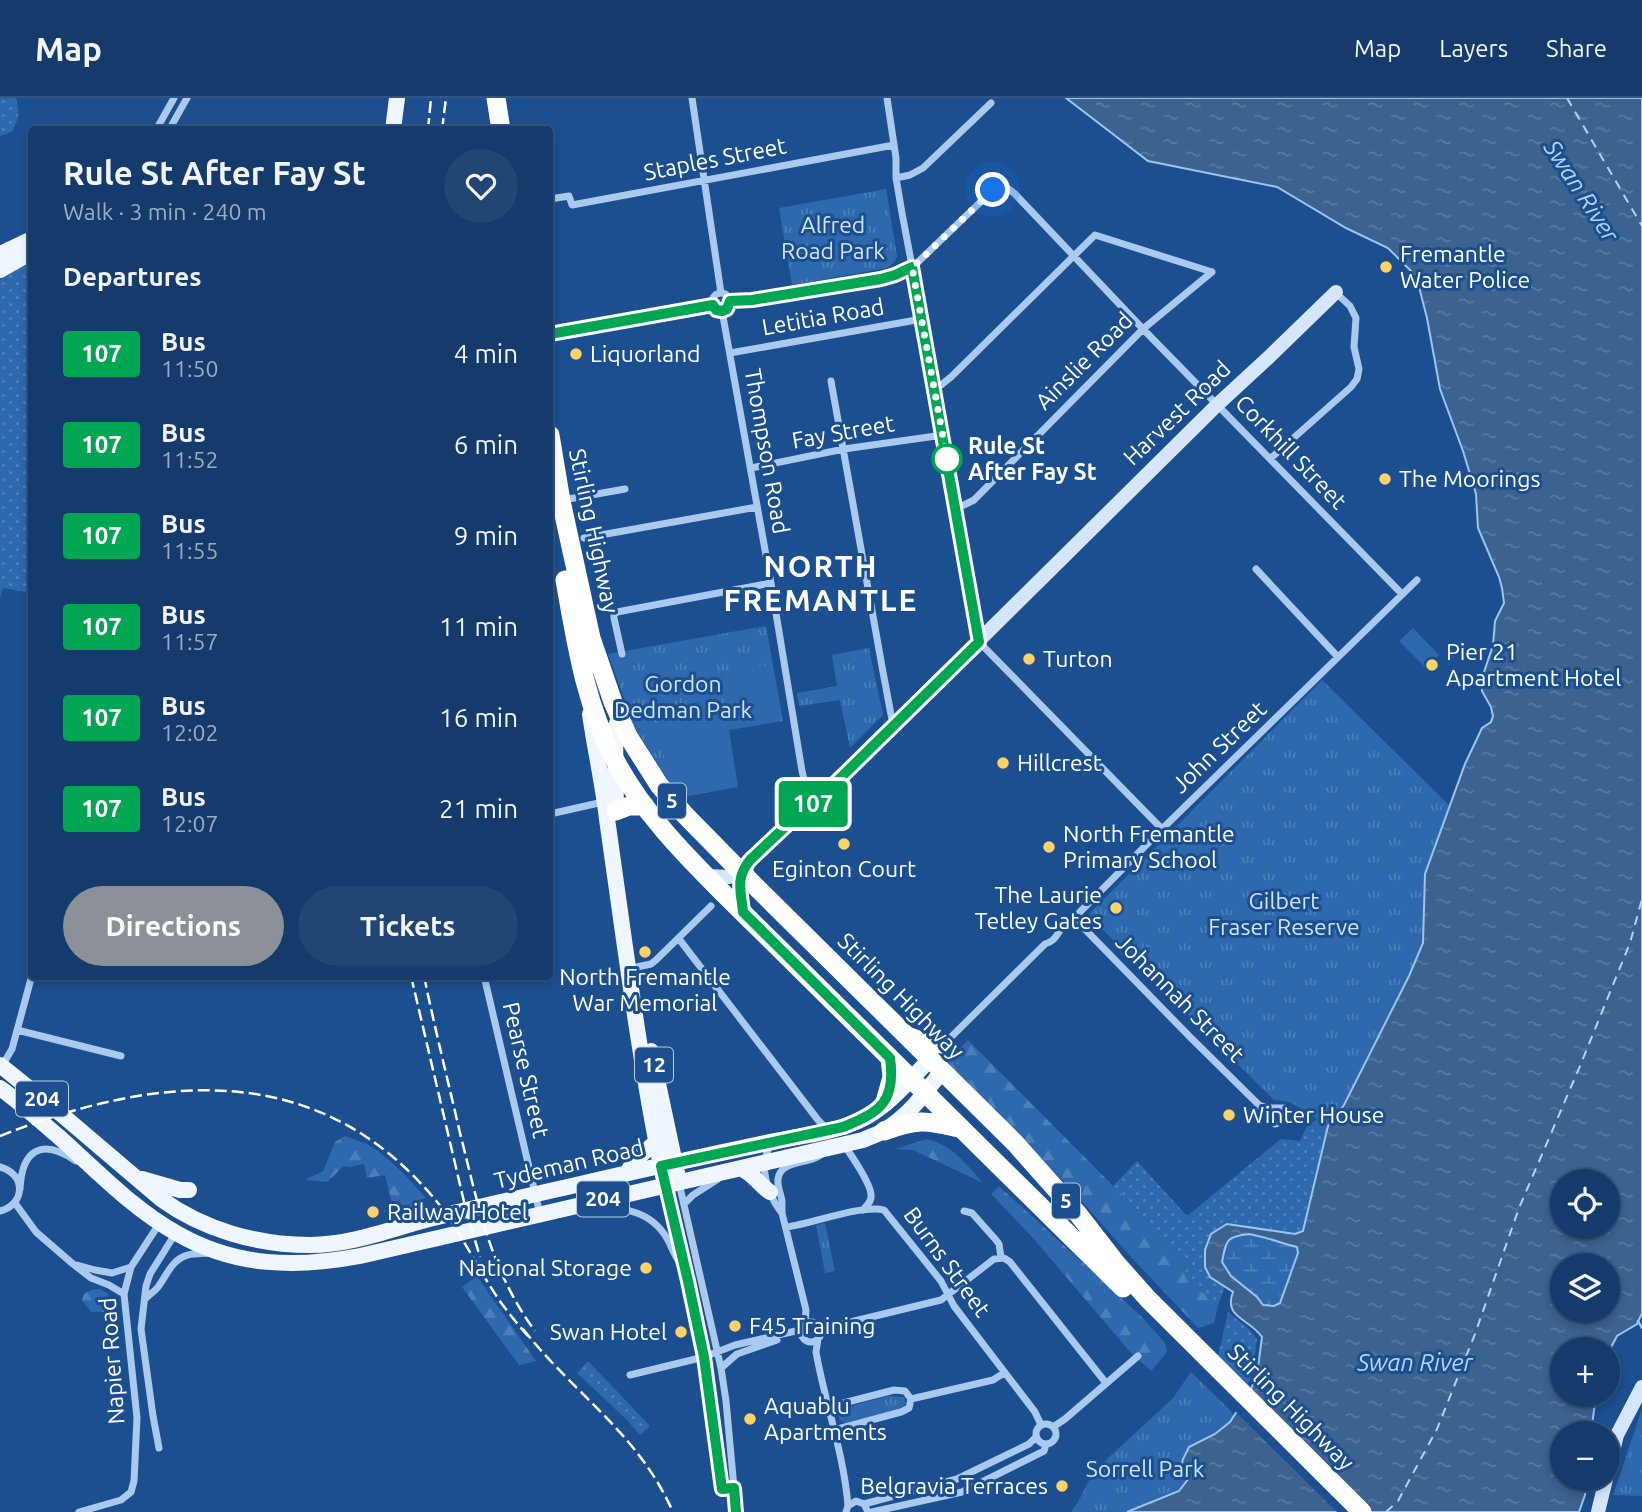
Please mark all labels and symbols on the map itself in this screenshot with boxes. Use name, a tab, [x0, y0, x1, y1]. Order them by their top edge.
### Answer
street label: Staples Street	[642, 132, 788, 185]
water label: Swan River	[1538, 134, 1625, 247]
your location	[975, 172, 1010, 207]
park label: Alfred Road Park	[781, 212, 885, 263]
place label: Fremantle Water Police	[1400, 241, 1530, 292]
marker: Fremantle Water Police	[1378, 259, 1394, 275]
street label: Letitia Road	[760, 293, 886, 340]
street label: Ainslie Road	[1030, 307, 1137, 414]
place label: Liquorland	[590, 341, 701, 366]
marker: Liquorland	[568, 346, 584, 362]
street label: Harvest Road	[1118, 356, 1235, 470]
street label: Thompson Road	[741, 366, 794, 536]
street label: Corkhill Street	[1231, 390, 1352, 514]
street label: Fay Street	[790, 410, 896, 453]
place label: Rule St After Fay St	[968, 433, 1097, 484]
marker: Rule St After Fay St	[932, 444, 962, 474]
street label: Stirling Highway	[565, 446, 624, 615]
place label: The Moorings	[1399, 466, 1540, 491]
marker: The Moorings	[1377, 471, 1393, 487]
district label: NORTH FREMANTLE	[724, 549, 918, 617]
place label: Pier 21 Apartment Hotel	[1446, 639, 1621, 690]
place label: Turton	[1043, 646, 1113, 671]
marker: Turton	[1021, 651, 1037, 667]
marker: Pier 21 Apartment Hotel	[1424, 657, 1440, 673]
park label: Gordon Dedman Park	[614, 671, 752, 722]
street label: John Street	[1167, 696, 1271, 797]
place label: Hillcrest	[1017, 750, 1102, 775]
marker: Hillcrest	[995, 755, 1011, 771]
line badge: 107	[773, 781, 853, 827]
road number: 5	[658, 784, 686, 818]
place label: North Fremantle Primary School	[1063, 821, 1235, 872]
marker: Eginton Court	[836, 836, 852, 852]
marker: North Fremantle Primary School	[1041, 839, 1057, 855]
place label: Eginton Court	[772, 856, 916, 881]
place label: The Laurie Tetley Gates	[975, 882, 1102, 933]
park label: Gilbert Fraser Reserve	[1208, 888, 1360, 939]
marker: The Laurie Tetley Gates	[1108, 900, 1124, 916]
street label: Stirling Highway	[833, 928, 969, 1064]
street label: Johannah Street	[1111, 929, 1249, 1067]
marker: North Fremantle War Memorial	[637, 944, 653, 960]
place label: North Fremantle War Memorial	[559, 964, 731, 1015]
street label: Pearse Street	[499, 1000, 554, 1140]
road number: 12	[635, 1048, 673, 1082]
road number: 204	[16, 1082, 68, 1116]
place label: Winter House	[1243, 1102, 1384, 1127]
marker: Winter House	[1221, 1107, 1237, 1123]
street label: Tydeman Road	[492, 1134, 646, 1193]
road number: 204	[577, 1182, 629, 1216]
road number: 5	[1052, 1184, 1080, 1218]
place label: Railway Hotel	[387, 1199, 528, 1224]
street label: Burns Street	[899, 1202, 995, 1321]
marker: Railway Hotel	[365, 1204, 381, 1220]
place label: National Storage	[458, 1255, 632, 1280]
marker: National Storage	[638, 1260, 654, 1276]
street label: Napier Road	[95, 1297, 128, 1425]
place label: F45 Training	[749, 1313, 876, 1338]
marker: F45 Training	[727, 1318, 743, 1334]
place label: Swan Hotel	[550, 1319, 667, 1344]
marker: Swan Hotel	[673, 1324, 689, 1340]
street label: Stirling Highway	[1223, 1339, 1359, 1475]
water label: Swan River	[1356, 1349, 1474, 1376]
place label: Aquablu Apartments	[764, 1393, 887, 1444]
marker: Aquablu Apartments	[742, 1411, 758, 1427]
park label: Sorrell Park	[1086, 1456, 1205, 1481]
place label: Belgravia Terraces	[860, 1473, 1048, 1498]
marker: Belgravia Terraces	[1054, 1478, 1070, 1494]

